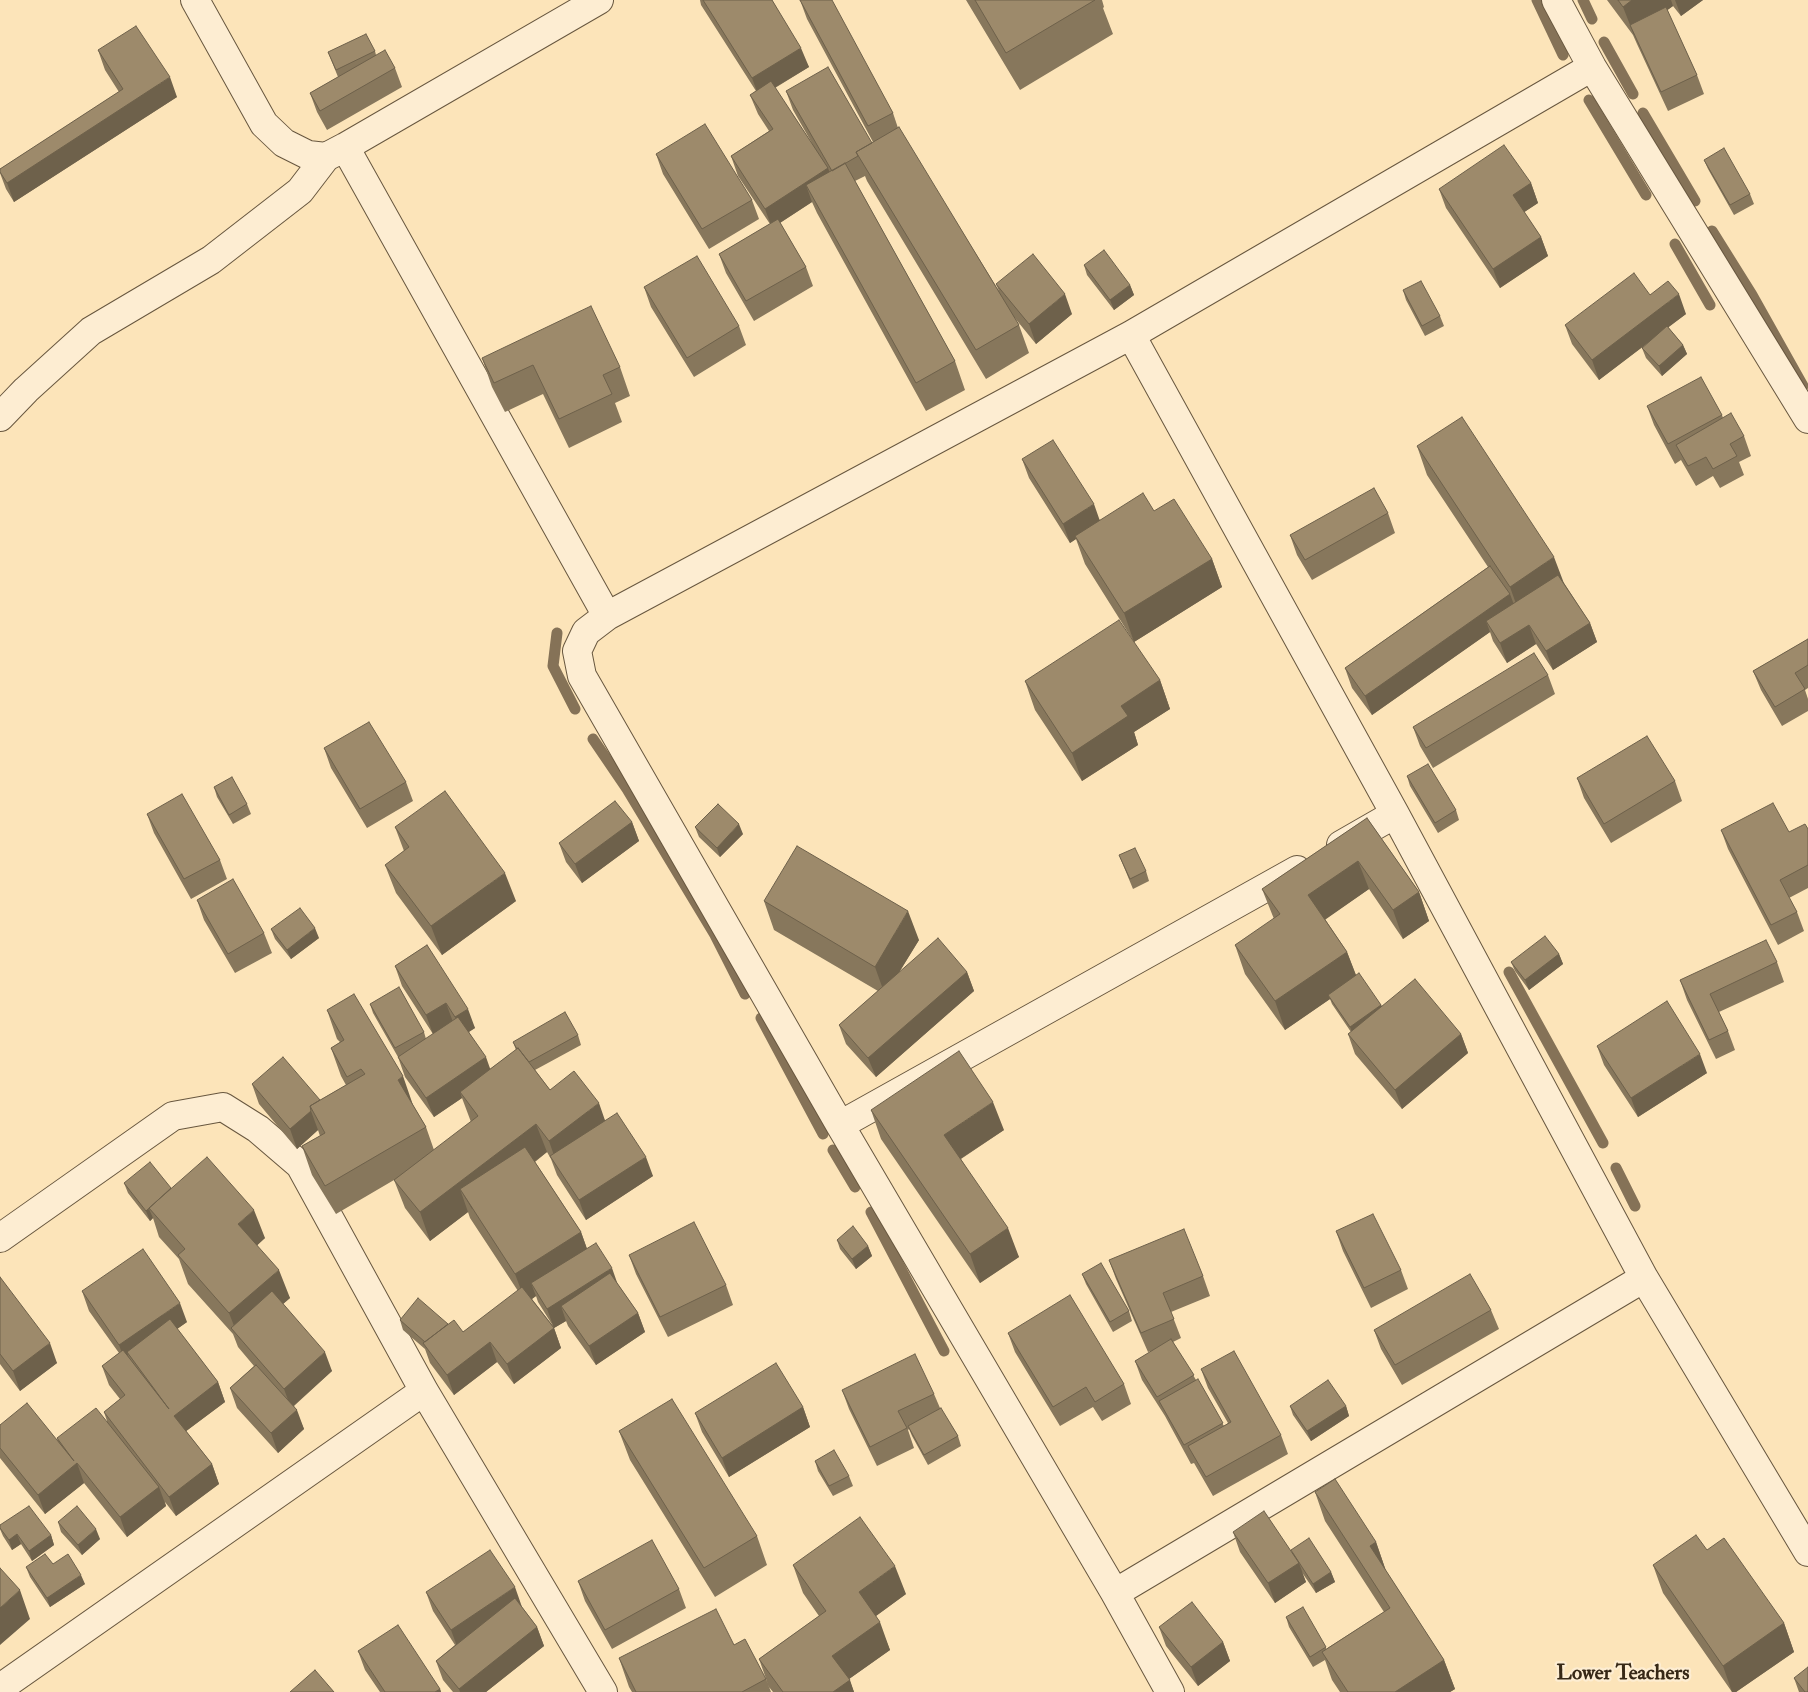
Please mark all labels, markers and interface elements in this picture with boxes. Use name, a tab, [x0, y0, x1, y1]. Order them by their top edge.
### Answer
district label: Lower Teachers	[1557, 1661, 1689, 1687]

